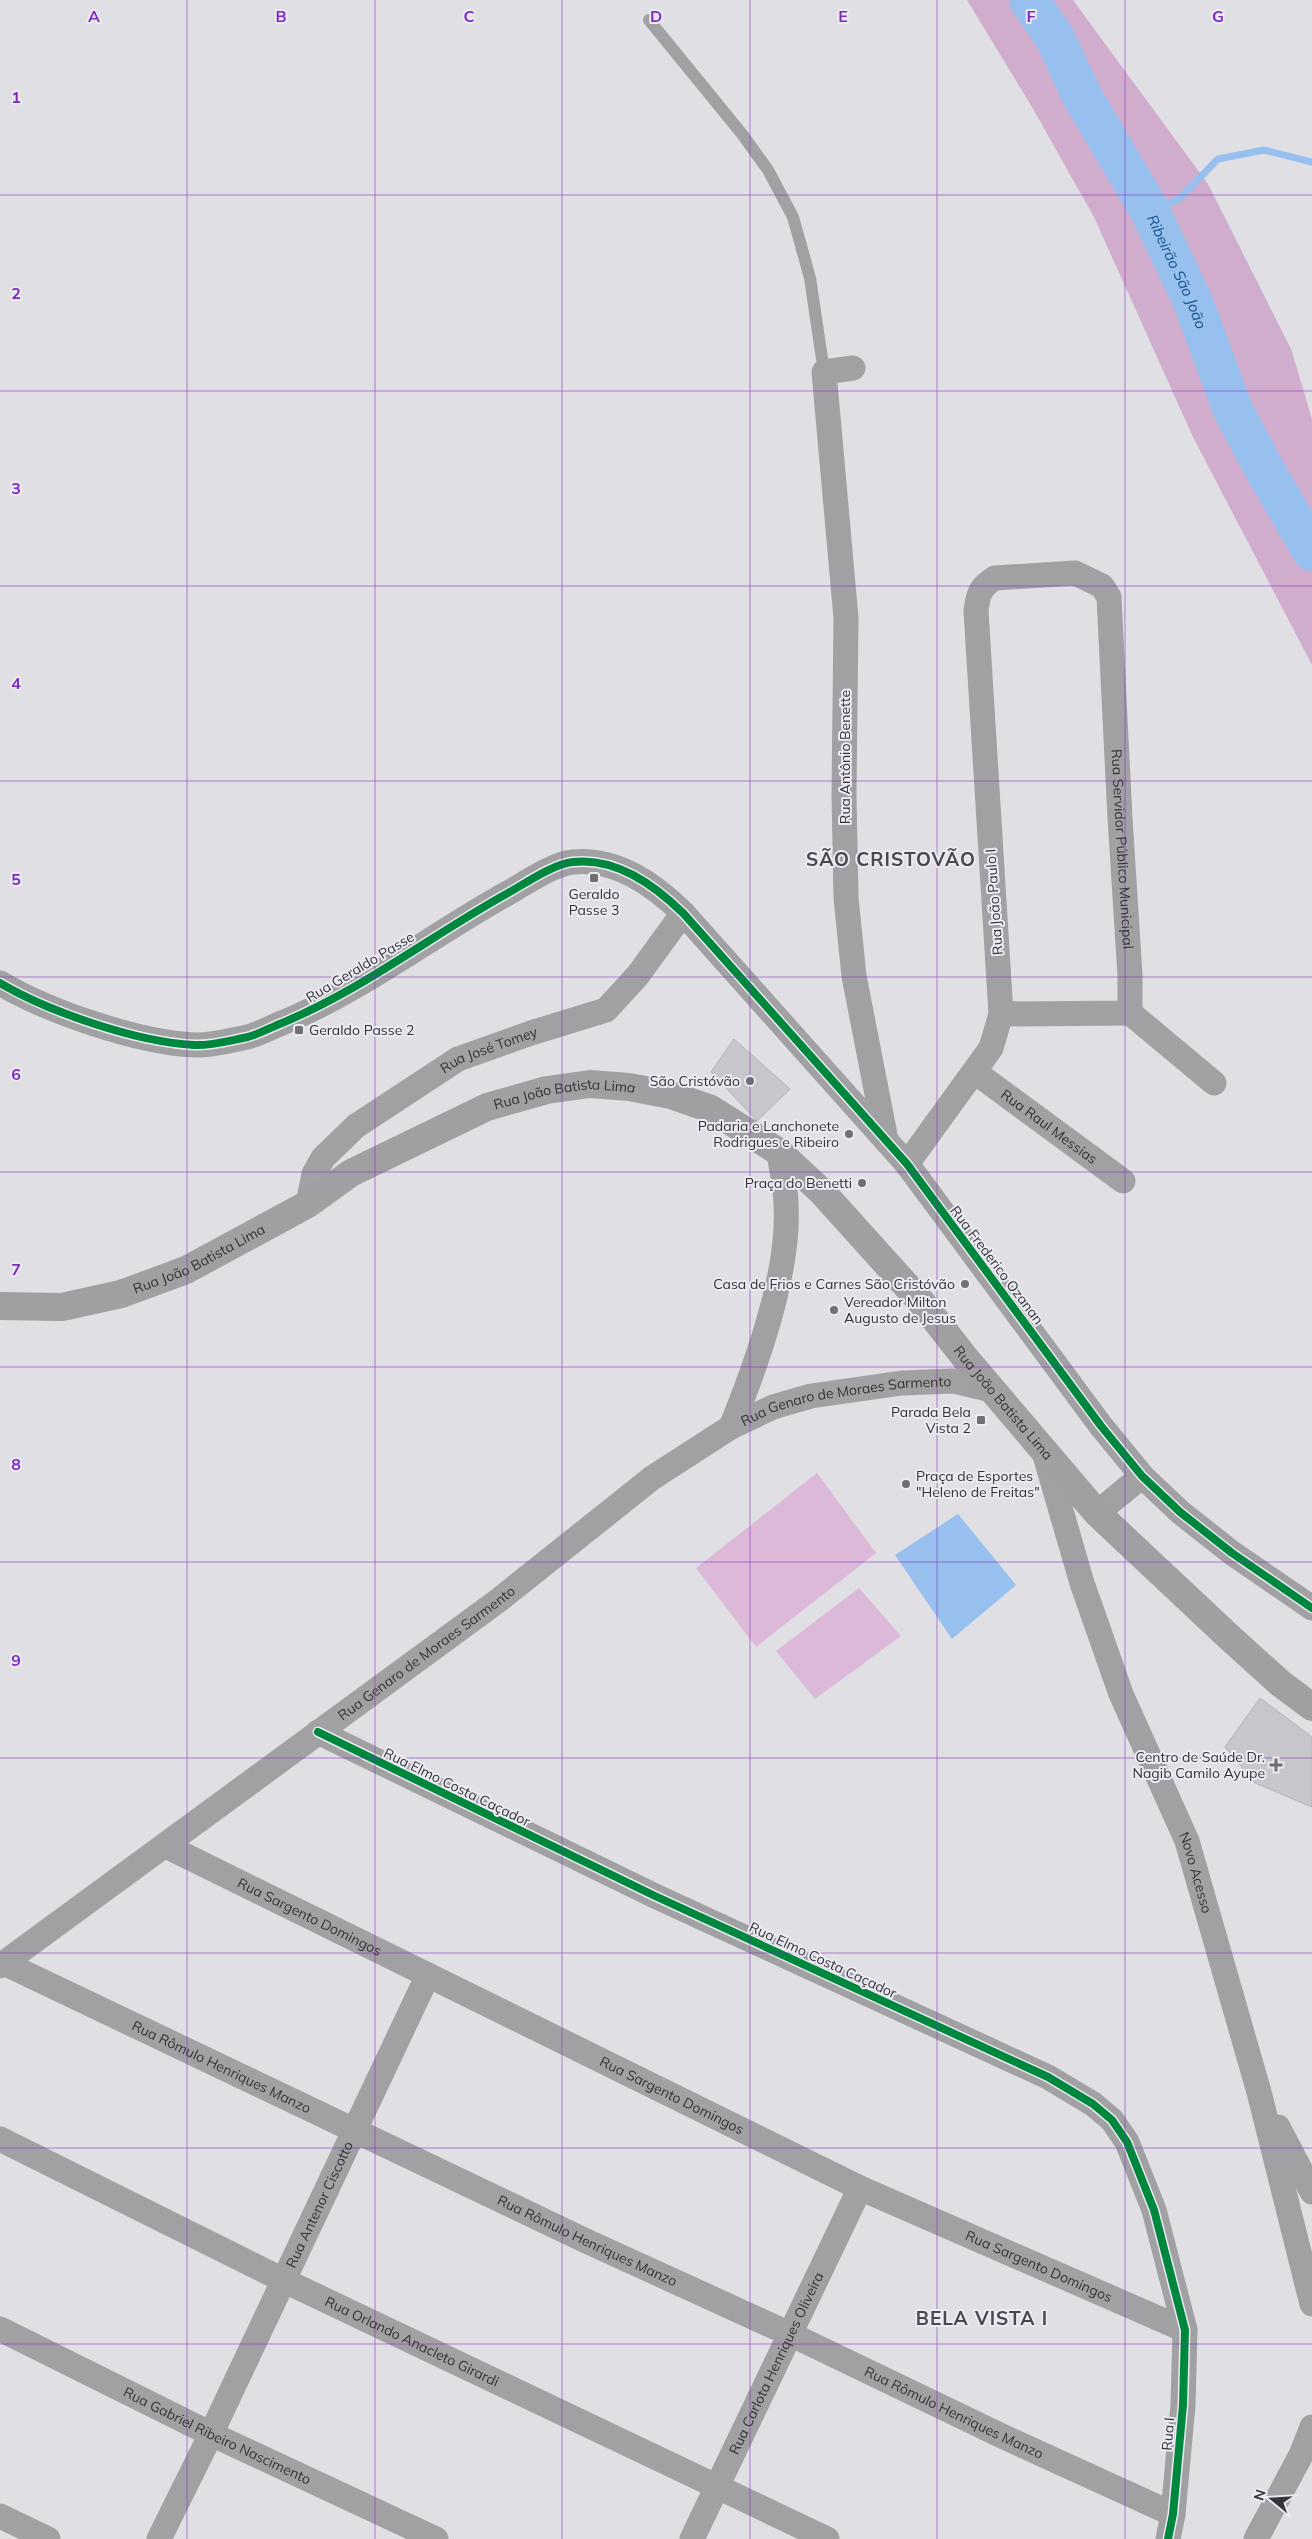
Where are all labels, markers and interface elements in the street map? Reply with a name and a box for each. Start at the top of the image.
text: A [88,6,100,26]
text: B [275,6,287,26]
text: C [464,6,475,26]
text: D [650,6,662,26]
text: E [838,6,848,26]
text: F [1026,6,1036,26]
text: G [1212,6,1224,26]
text: 1 [11,87,21,107]
water label: Ribeirão São João [1143,211,1212,332]
text: 2 [11,283,21,303]
text: 3 [11,478,21,498]
text: 4 [11,673,21,693]
street label: Rua Antônio Benette [836,690,854,824]
street label: Rua Servidor Público Municipal [1108,748,1137,950]
district label: SÃO CRISTOVÃO [806,847,976,871]
street label: Rua João Paulo I [981,848,1007,956]
text: 5 [11,869,21,889]
marker: Geraldo Passe 3 [588,872,600,884]
place label: Geraldo Passe 3 [569,885,620,919]
street label: Rua Geraldo Passe [303,928,417,1006]
place label: Geraldo Passe 2 [309,1021,414,1039]
street label: Rua José Tomey [437,1022,540,1077]
marker: Geraldo Passe 2 [293,1024,305,1036]
text: 6 [11,1064,21,1084]
place label: São Cristóvão [650,1072,740,1090]
street label: Rua João Batista Lima [492,1075,637,1114]
marker: São Cristóvão [744,1075,756,1087]
street label: Rua Raul Messias [997,1085,1101,1168]
place label: Padaria e Lanchonete Rodrigues e Ribeiro [698,1117,839,1151]
marker: Padaria e Lanchonete Rodrigues e Ribeiro [843,1128,855,1140]
place label: Praça do Benetti [745,1174,852,1192]
marker: Praça do Benetti [856,1177,868,1189]
street label: Rua Frederico Ozanan [946,1202,1048,1328]
street label: Rua João Batista Lima [131,1220,268,1298]
text: 7 [11,1259,21,1279]
place label: Casa de Frios e Carnes São Cristóvão [713,1275,955,1293]
marker: Casa de Frios e Carnes São Cristóvão [959,1278,971,1290]
place label: Vereador Milton Augusto de Jesus [844,1293,956,1327]
marker: Vereador Milton Augusto de Jesus [828,1304,840,1316]
street label: Rua João Batista Lima [950,1342,1057,1464]
street label: Rua Genaro de Moraes Sarmento [738,1372,952,1430]
place label: Parada Bela Vista 2 [891,1403,971,1437]
marker: Parada Bela Vista 2 [975,1414,987,1426]
text: 8 [11,1454,21,1474]
place label: Praça de Esportes "Heleno de Freitas" [916,1467,1040,1501]
marker: Praça de Esportes "Heleno de Freitas" [900,1478,912,1490]
street label: Rua Genaro de Moraes Sarmento [334,1582,519,1724]
text: 9 [11,1650,21,1670]
street label: Rua Elmo Costa Caçador [381,1744,534,1831]
place label: Centro de Saúde Dr. Nagib Camilo Ayupe [1133,1748,1265,1782]
marker: Centro de Saúde Dr. Nagib Camilo Ayupe [1269,1758,1283,1772]
street label: Novo Acesso [1175,1829,1216,1915]
street label: Rua Sargento Domingos [234,1874,385,1960]
street label: Rua Elmo Costa Caçador [746,1918,900,2003]
street label: Rua Rômulo Henriques Manzo [129,2016,314,2117]
street label: Rua Sargento Domingos [597,2052,747,2138]
street label: Rua Antenor Ciscotto [282,2138,357,2271]
street label: Rua Rômulo Henriques Manzo [495,2191,680,2290]
street label: Rua Sargento Domingos [963,2226,1115,2306]
street label: Rua Carlota Henriques Oliveira [725,2269,827,2457]
street label: Rua Orlando Anacleto Girardi [322,2292,502,2391]
district label: BELA VISTA I [916,2306,1048,2330]
street label: Rua Rômulo Henriques Manzo [862,2362,1046,2463]
street label: Rua Gabriel Ribeiro Nascimento [120,2383,314,2488]
street label: Rua I [1158,2417,1178,2451]
north arrow [1247,2474,1297,2524]
text: N [1249,2487,1270,2503]

